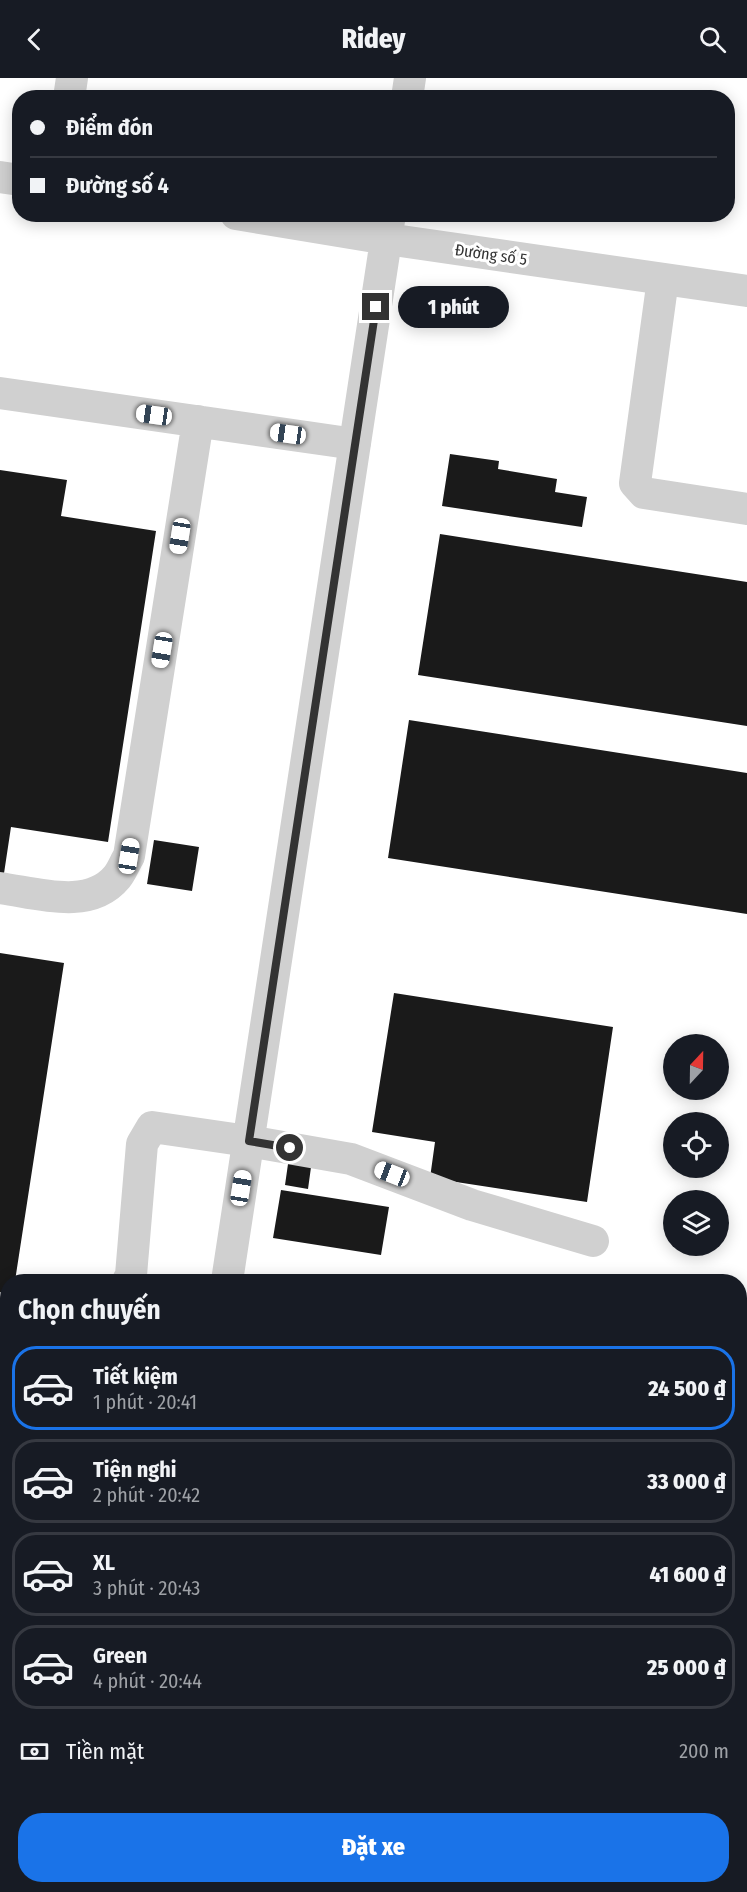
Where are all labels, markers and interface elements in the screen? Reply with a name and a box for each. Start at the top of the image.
icon: back [18,23,51,56]
text: Ridey [342,23,405,55]
icon: search [696,23,729,56]
text: Điểm đón [66,114,153,141]
text: Đường số 4 [66,172,169,199]
street label: Đường số 5 [454,239,528,269]
callout: 1 phút [397,286,508,328]
route end [362,293,389,320]
text: 1 phút [428,295,479,319]
car [135,404,173,426]
car [269,423,307,445]
car [168,517,192,555]
car [150,631,174,669]
car [117,837,141,875]
north arrow [663,1034,729,1100]
map controls [663,1034,729,1256]
button: locate [663,1112,729,1178]
route start [276,1134,303,1161]
car [372,1159,412,1189]
car [229,1169,253,1207]
button: layers [663,1190,729,1256]
text: Chọn chuyến [18,1294,161,1326]
icon: car [21,1361,75,1415]
text: Tiết kiệm [93,1363,178,1390]
text: 24 500 ₫ [648,1375,726,1402]
text: 1 phút · 20:41 [93,1390,197,1414]
icon: car [21,1454,75,1508]
text: Tiện nghi [93,1456,176,1483]
text: 33 000 ₫ [647,1468,726,1495]
text: 2 phút · 20:42 [93,1483,200,1507]
icon: car [21,1547,75,1601]
text: XL [93,1549,115,1576]
text: 41 600 ₫ [649,1561,726,1588]
text: 3 phút · 20:43 [93,1576,200,1600]
icon: car [21,1640,75,1694]
text: Green [93,1642,147,1669]
text: 25 000 ₫ [647,1654,726,1681]
text: 4 phút · 20:44 [93,1669,202,1693]
icon: cash [18,1735,51,1768]
text: Tiền mặt [66,1738,144,1765]
text: 200 m [679,1739,729,1763]
button: Đặt xe [18,1813,729,1882]

